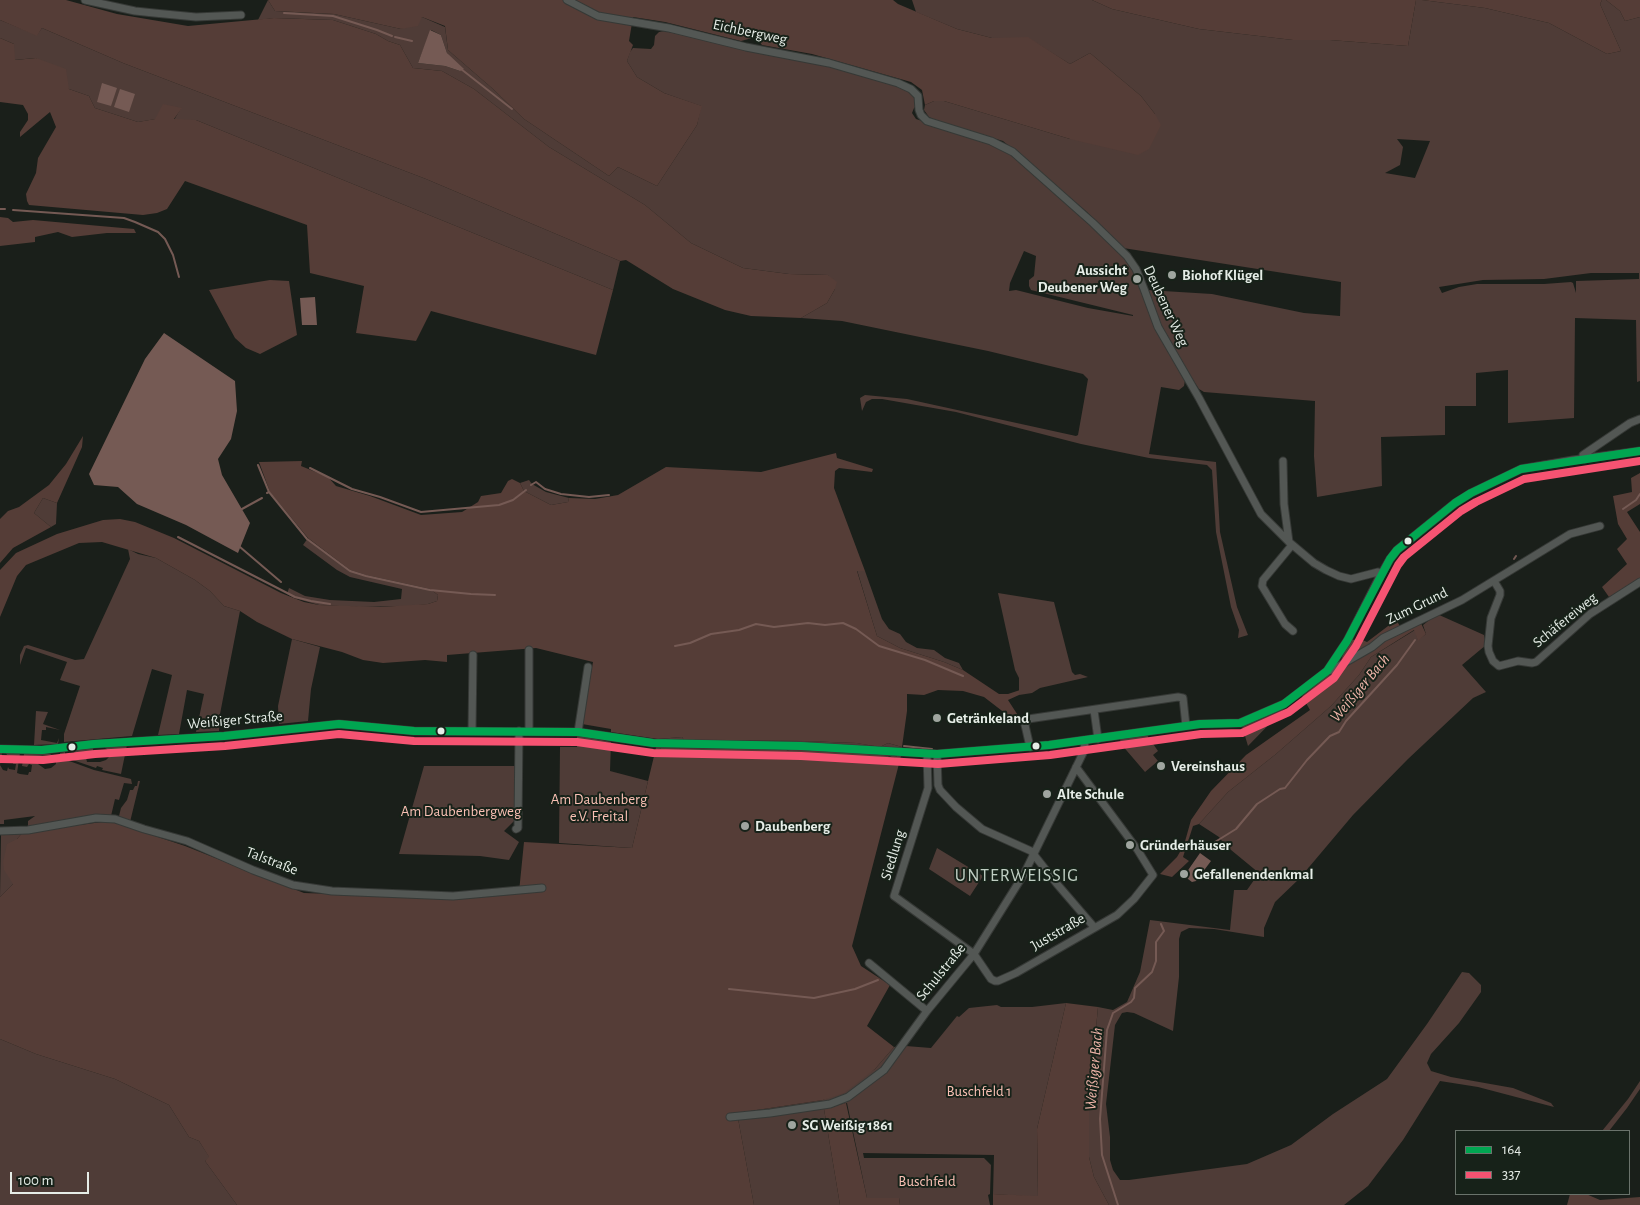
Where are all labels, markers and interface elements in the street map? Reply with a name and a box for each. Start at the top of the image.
street label: Eichbergweg [711,15,789,49]
place label: Aussicht Deubener Weg [1038,261,1127,296]
street label: Deubener Weg [1139,262,1193,350]
place label: Biohof Klügel [1182,266,1263,284]
marker: Biohof Klügel [1166,269,1178,281]
marker: Aussicht Deubener Weg [1131,273,1143,285]
unlabelled marker [1403,536,1413,546]
street label: Zum Grund [1383,583,1451,629]
street label: Schäfereiweg [1529,589,1601,651]
water label: Weißiger Bach [1326,650,1394,726]
street label: Weißiger Straße [187,707,283,733]
place label: Getränkeland [947,709,1029,727]
marker: Getränkeland [931,712,943,724]
unlabelled marker [436,726,446,736]
unlabelled marker [1031,741,1041,751]
unlabelled marker [67,742,77,752]
place label: Vereinshaus [1171,757,1245,775]
marker: Vereinshaus [1155,760,1167,772]
place label: Alte Schule [1057,785,1124,803]
marker: Alte Schule [1041,788,1053,800]
park label: Am Daubenberg e.V. Freital [551,790,647,825]
park label: Am Daubenbergweg [401,802,521,820]
place label: Daubenberg [755,817,830,835]
marker: Daubenberg [739,820,751,832]
street label: Siedlung [877,828,909,882]
place label: Gründerhäuser [1140,836,1231,854]
marker: Gründerhäuser [1124,839,1136,851]
street label: Talstraße [243,843,301,879]
district label: UNTERWEISSIG [953,865,1081,887]
place label: Gefallenendenkmal [1194,865,1313,883]
marker: Gefallenendenkmal [1178,868,1190,880]
street label: Juststraße [1028,909,1088,955]
street label: Schulstraße [912,940,970,1004]
water label: Weißiger Bach [1081,1027,1107,1111]
park label: Buschfeld 1 [947,1082,1011,1100]
place label: SG Weißig 1861 [802,1116,893,1134]
marker: SG Weißig 1861 [786,1119,798,1131]
legend [1455,1130,1630,1195]
text: 164 [1502,1142,1521,1157]
scale bar [12,1162,91,1194]
text: 337 [1502,1167,1521,1182]
park label: Buschfeld [898,1172,956,1190]
text: 100 m [18,1173,53,1188]

